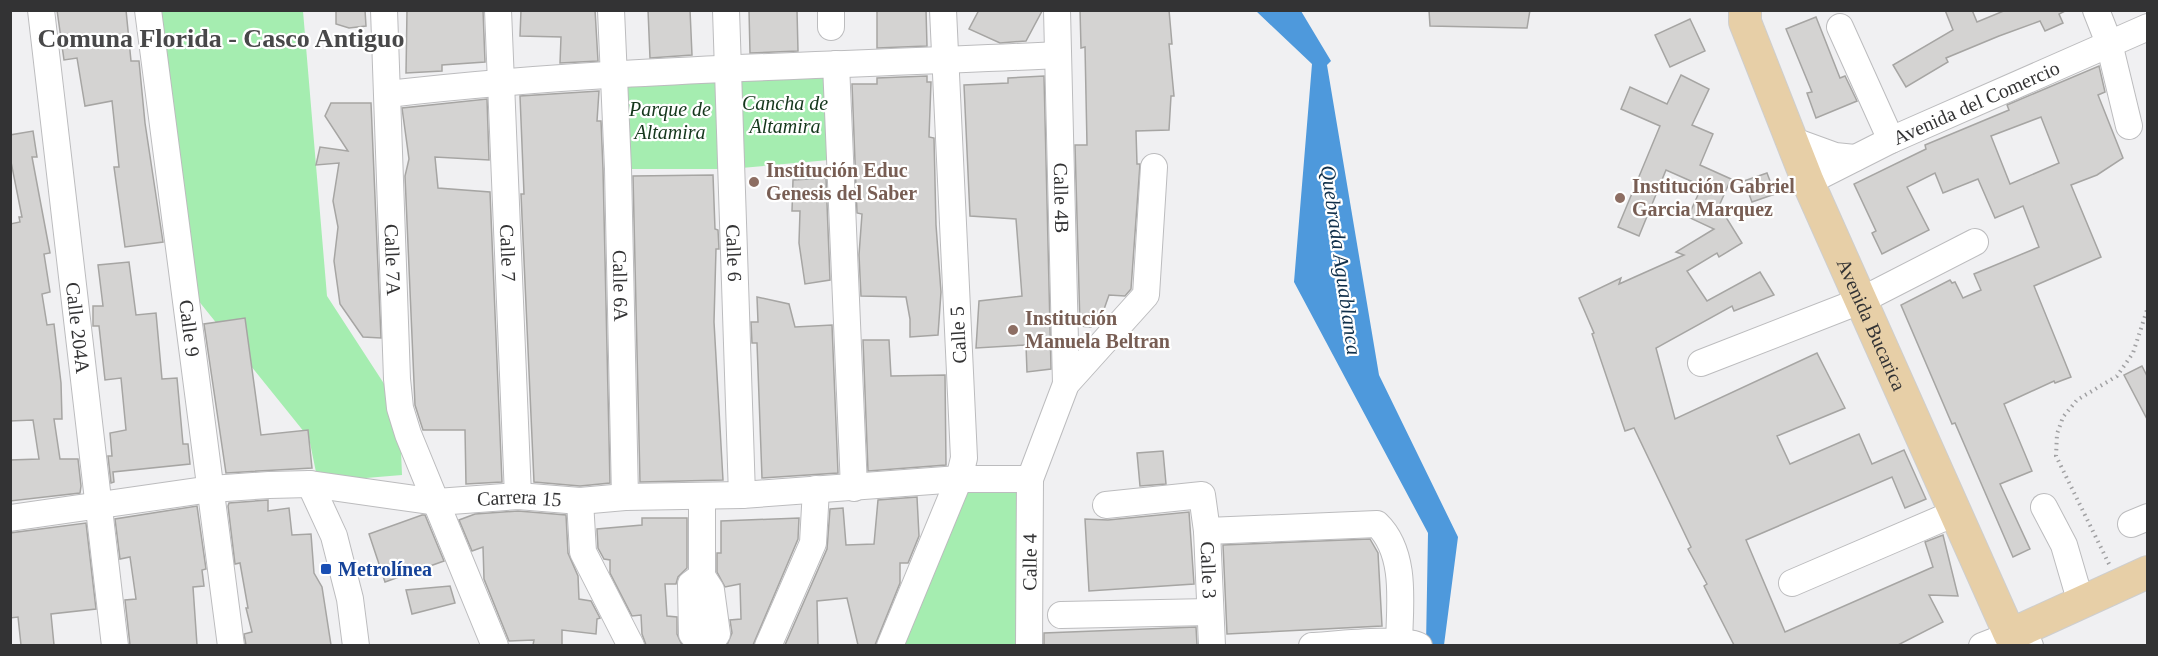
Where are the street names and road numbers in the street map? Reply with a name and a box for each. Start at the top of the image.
street label: Avenida del Comercio [1889,56,2063,149]
street label: Calle 4B [1050,162,1073,233]
street label: Calle 7A [381,224,405,297]
street label: Calle 7 [496,224,520,282]
street label: Calle 6 [722,224,746,282]
street label: Calle 6A [609,250,632,322]
street label: Avenida Bucarica [1832,255,1911,394]
street label: Calle 204A [62,281,94,375]
street label: Calle 9 [175,298,204,358]
street label: Calle 5 [946,306,970,364]
street label: Carrera 15 [476,485,563,510]
street label: Calle 4 [1018,533,1041,591]
street label: Calle 3 [1196,541,1221,599]

